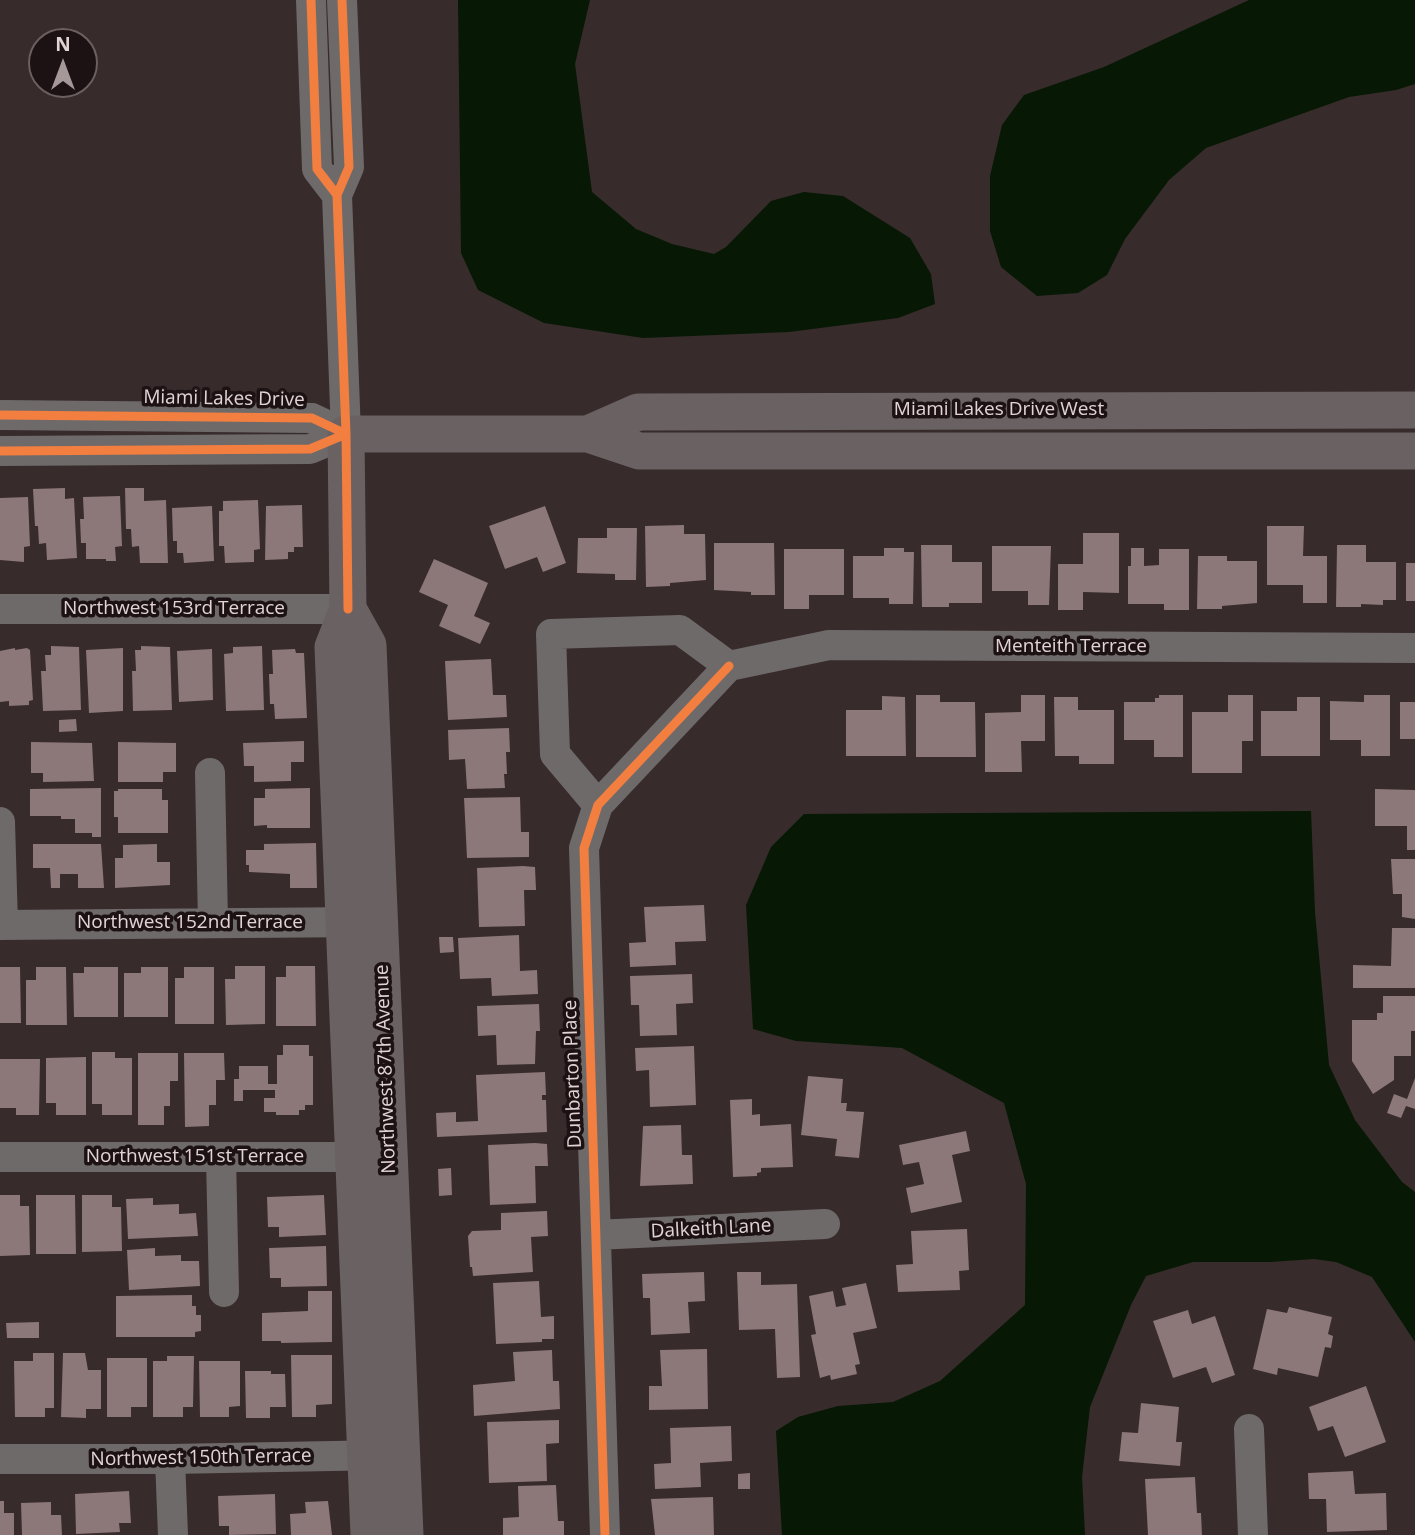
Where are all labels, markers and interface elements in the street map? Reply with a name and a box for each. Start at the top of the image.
north arrow [28,28,98,98]
text: N [55,31,71,57]
street label: Miami Lakes Drive [143,386,305,412]
street label: Miami Lakes Drive West [894,399,1104,421]
street label: Northwest 153rd Terrace [63,598,285,620]
street label: Menteith Terrace [995,636,1147,658]
street label: Northwest 152nd Terrace [77,912,303,934]
street label: Northwest 87th Avenue [371,964,401,1174]
street label: Dunbarton Place [559,999,587,1149]
street label: Northwest 151st Terrace [86,1146,304,1168]
street label: Dalkeith Lane [650,1214,772,1244]
street label: Northwest 150th Terrace [90,1445,312,1471]

